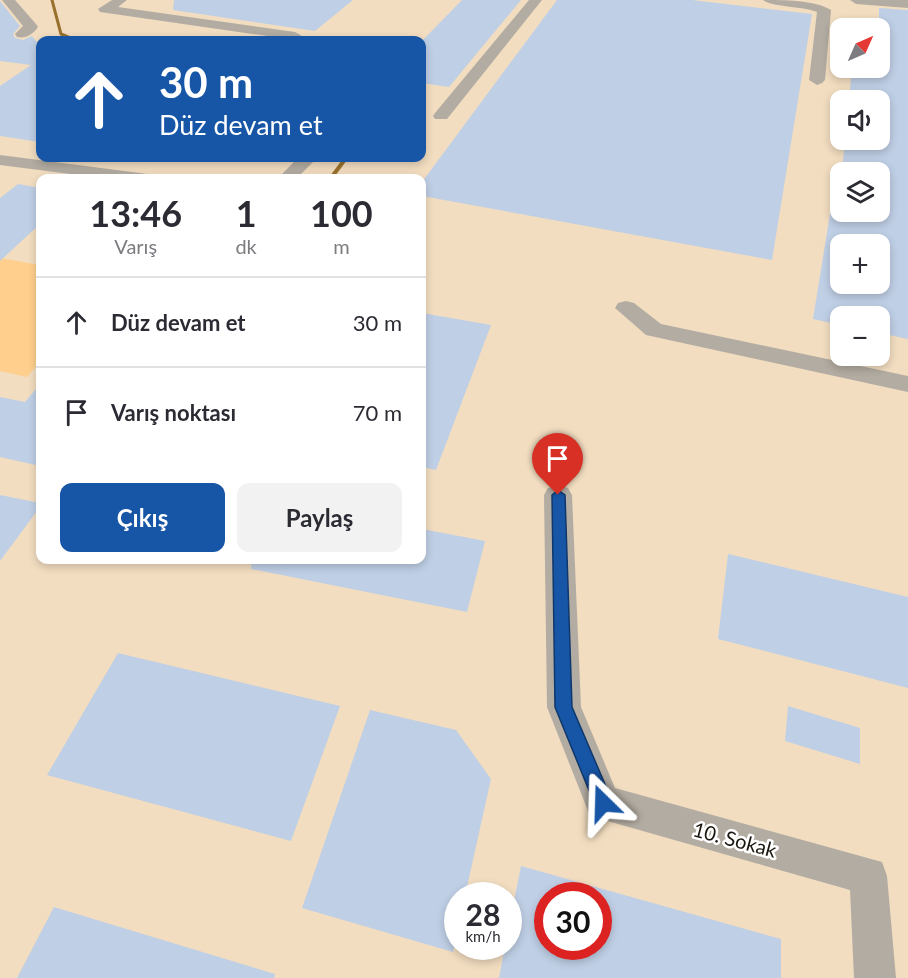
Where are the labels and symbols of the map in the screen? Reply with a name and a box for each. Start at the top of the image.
north arrow [830,18,890,78]
pin [532,433,583,495]
position arrow [571,771,635,835]
street label: 10. Sokak [691,816,780,862]
speed limit sign: 30 [534,882,612,960]

